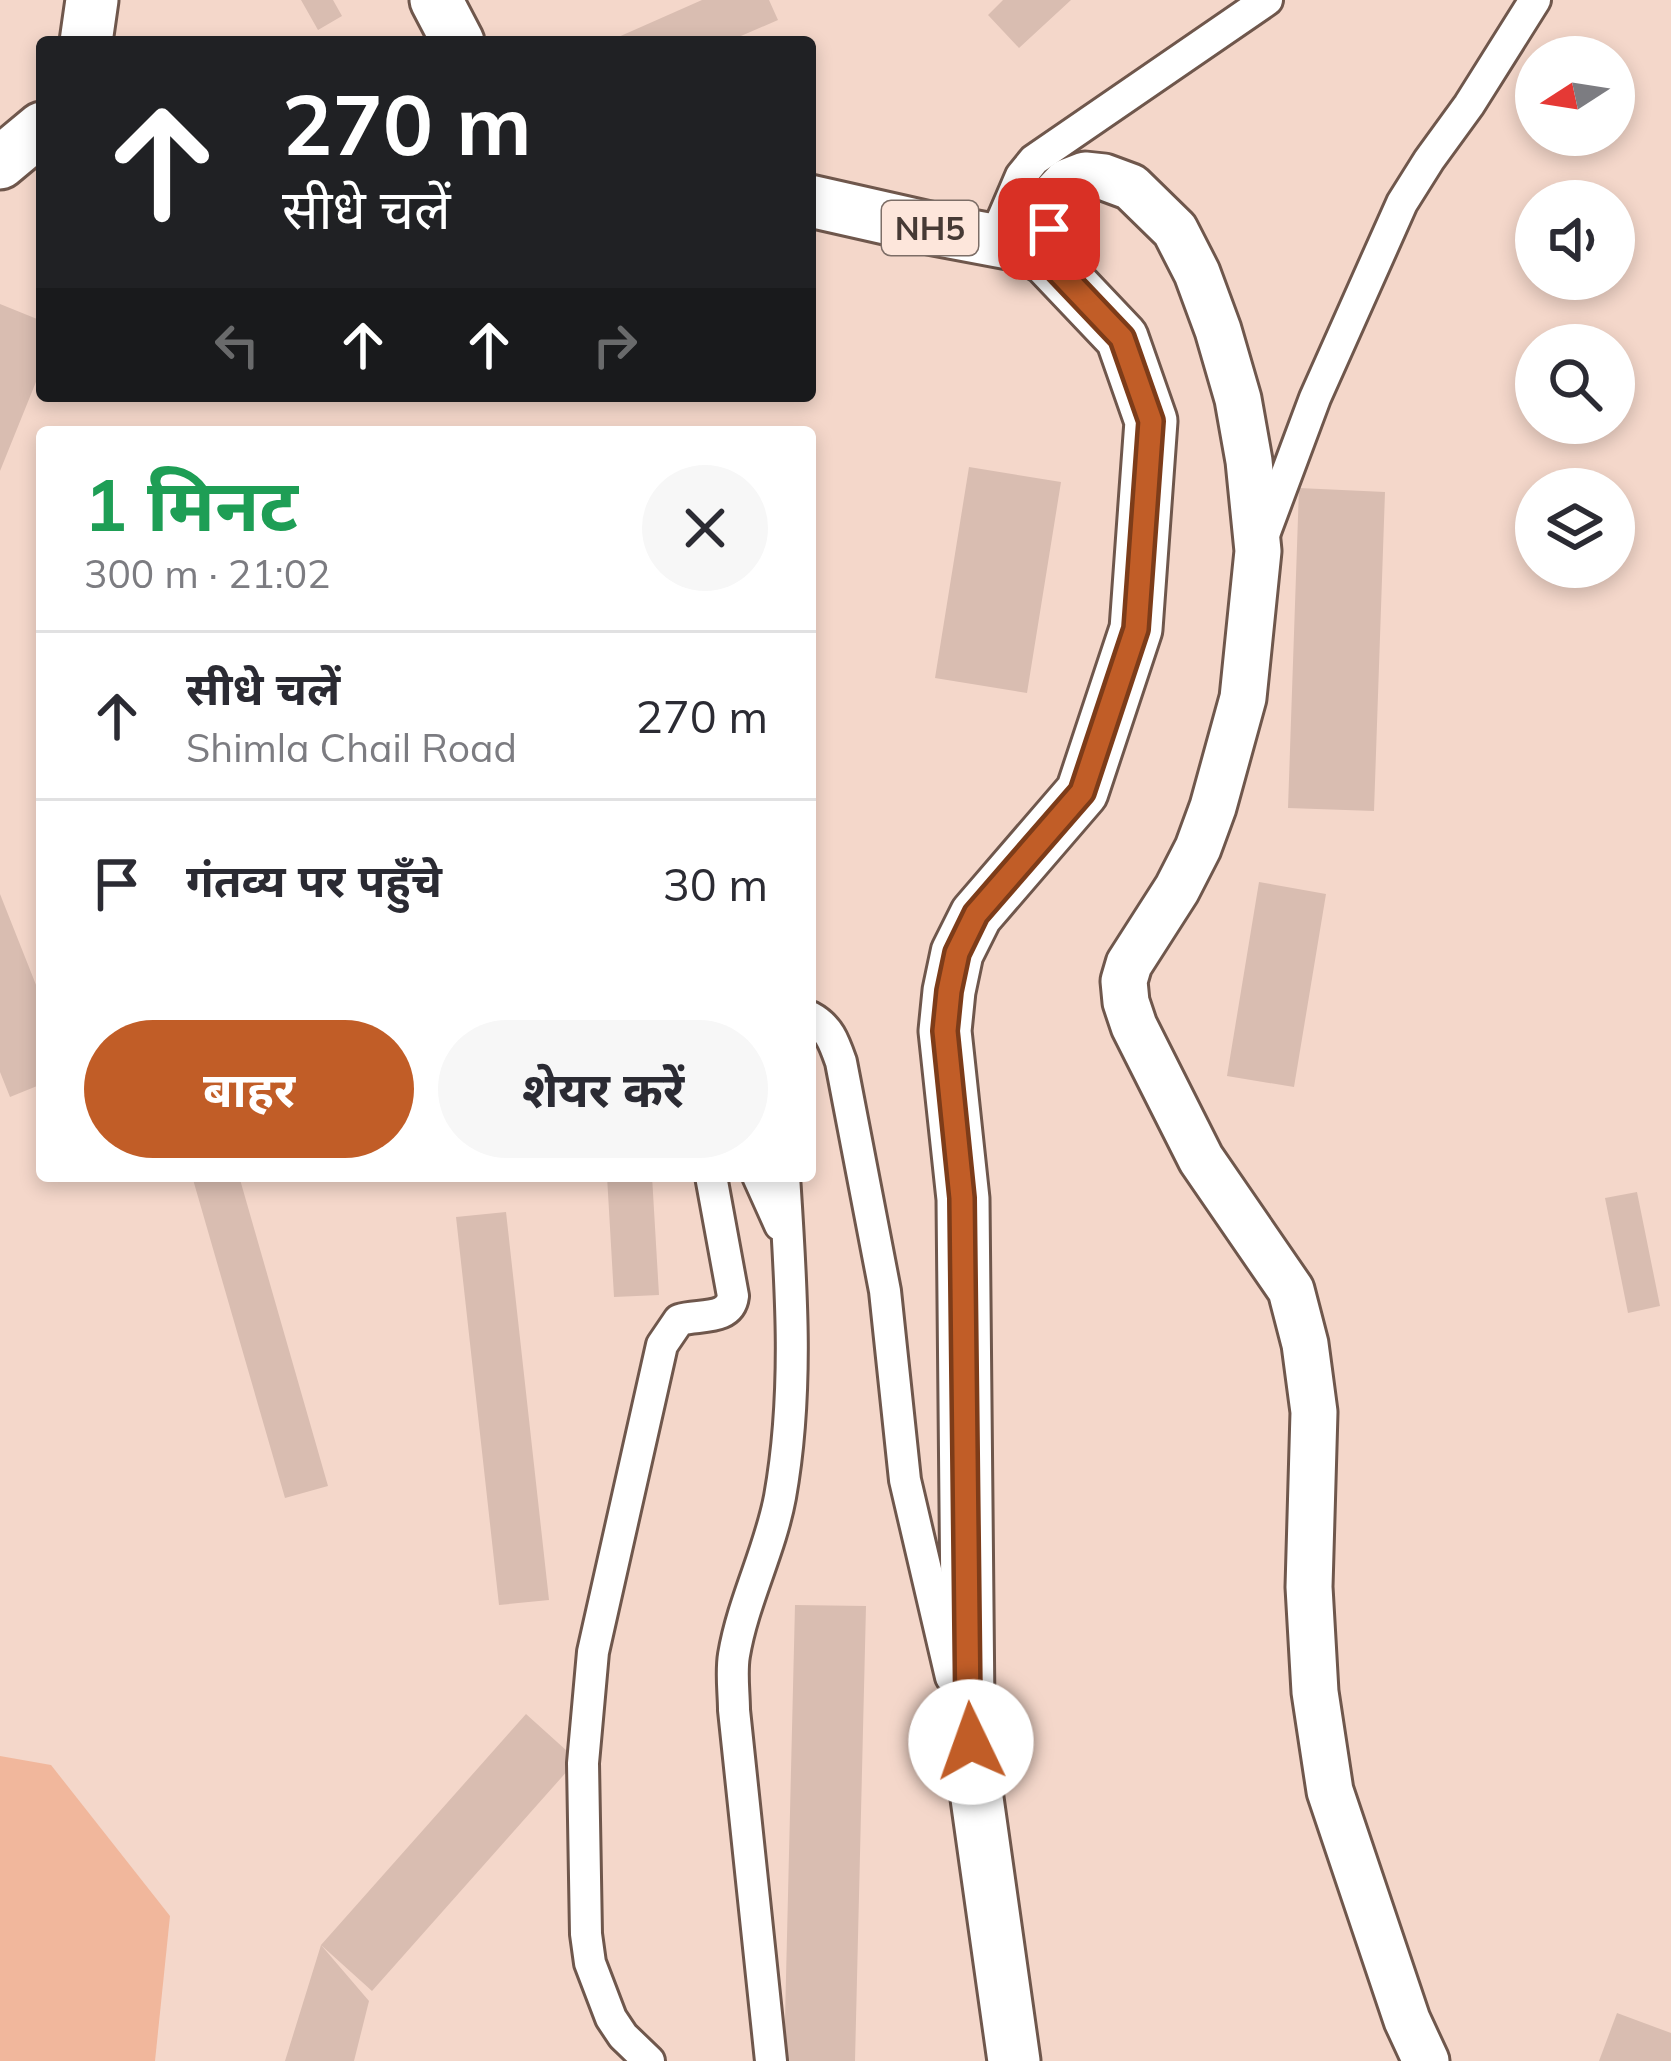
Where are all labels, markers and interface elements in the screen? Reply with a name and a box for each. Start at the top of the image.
north arrow [1515,36,1635,156]
map controls [1515,36,1635,588]
text: 270 m [282,71,532,176]
icon: ahead [84,84,240,240]
text: सीधे चलें [282,175,451,243]
pin [998,178,1100,280]
button: sound [1515,180,1635,300]
icon: arrive [1016,196,1082,262]
road number: NH5 [882,201,978,255]
icon: left [204,312,270,378]
icon: ahead [330,312,396,378]
icon: ahead [456,312,522,378]
icon: right [582,312,648,378]
button: search [1515,324,1635,444]
text: 1 मिनट [84,459,298,549]
button: close [642,465,768,591]
button: layers [1515,468,1635,588]
text: 300 m · 21:02 [84,549,330,598]
text: सीधे चलें [186,660,340,716]
icon: ahead [84,683,150,749]
text: 270 m [636,688,768,744]
text: Shimla Chail Road [186,723,517,772]
icon: arrive [84,851,150,917]
text: गंतव्य पर पहुँचे [186,852,442,908]
text: 30 m [663,856,768,912]
button: बाहर [84,1020,414,1158]
button: शेयर करें [438,1020,768,1158]
position arrow [908,1679,1034,1805]

